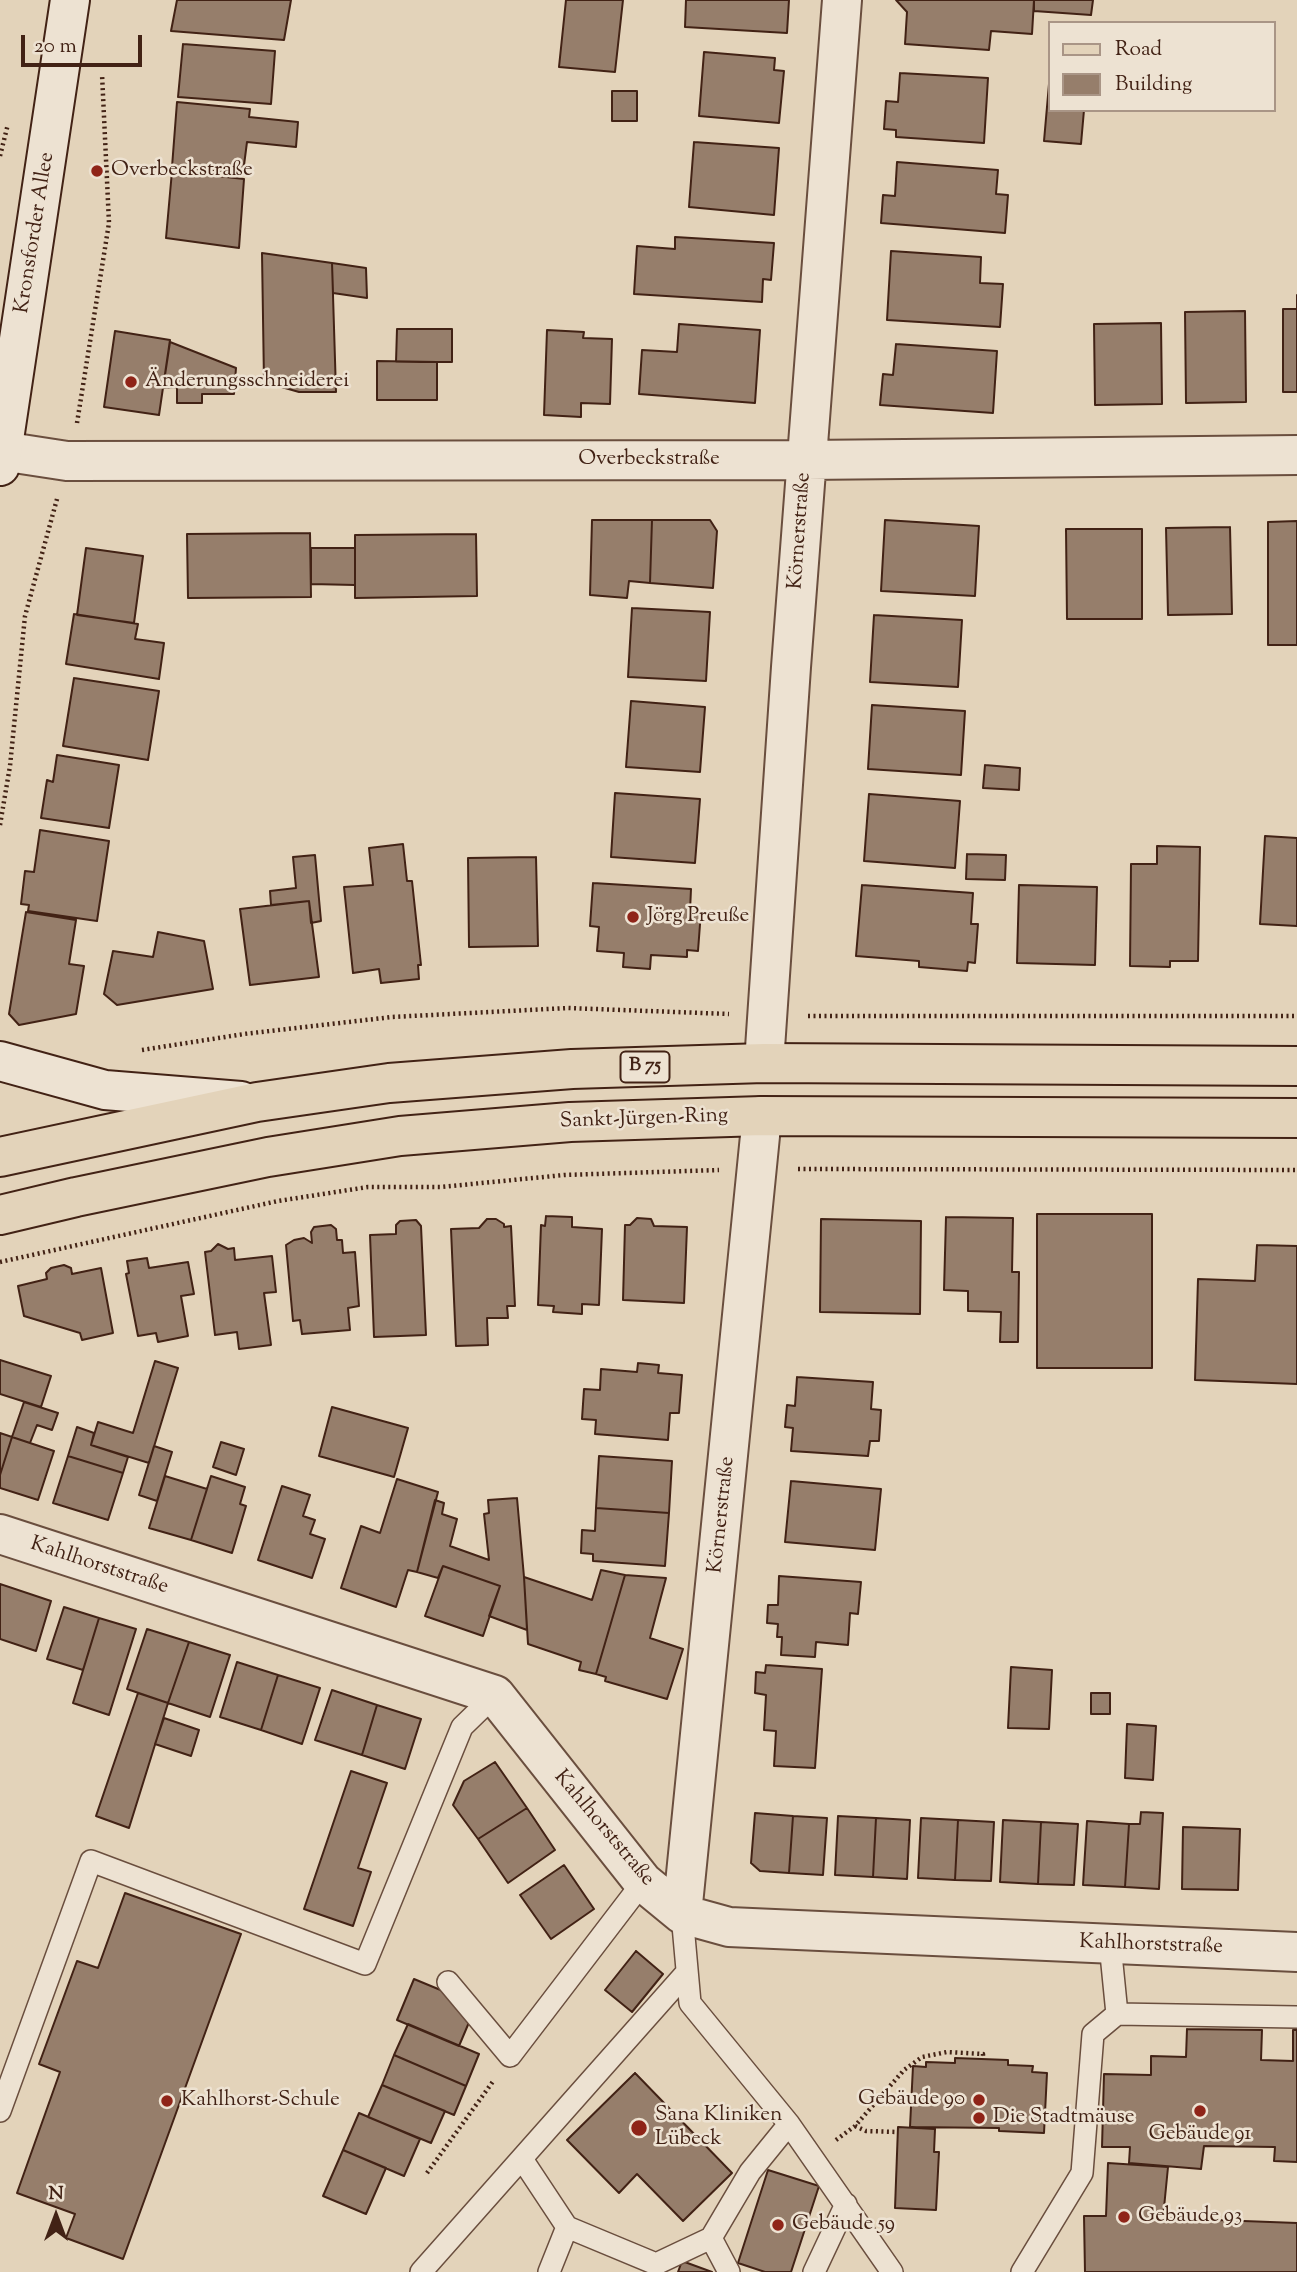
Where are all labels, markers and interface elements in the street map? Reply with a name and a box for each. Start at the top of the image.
scale bar [24,21,145,65]
legend [1048,21,1276,112]
text: 20 m [34,32,77,62]
text: Road [1115,35,1162,65]
text: Building [1115,70,1192,100]
street label: Kronsforder Allee [11,151,61,315]
place label: Overbeckstraße [111,158,253,184]
marker: Overbeckstraße [89,163,105,179]
place label: Änderungsschneiderei [145,369,349,395]
marker: Änderungsschneiderei [123,374,139,390]
street label: Overbeckstraße [578,447,720,473]
street label: Körnerstraße [784,472,818,590]
place label: Jörg Preuße [647,904,749,930]
marker: Jörg Preuße [625,909,641,925]
road number: B 75 [620,1051,670,1082]
street label: Sankt-Jürgen-Ring [559,1104,729,1136]
street label: Körnerstraße [704,1455,742,1575]
street label: Kahlhorststraße [27,1533,171,1601]
street label: Kahlhorststraße [547,1766,659,1892]
street label: Kahlhorststraße [1079,1931,1223,1961]
place label: Gebäude 90 [858,2087,965,2113]
place label: Kahlhorst-Schule [181,2088,340,2114]
marker: Gebäude 90 [971,2092,987,2108]
marker: Kahlhorst-Schule [159,2093,175,2109]
place label: Sana Kliniken Lübeck [655,2103,782,2153]
marker: Gebäude 91 [1192,2103,1208,2119]
place label: Die Stadtmäuse [993,2105,1135,2131]
marker: Die Stadtmäuse [971,2110,987,2126]
marker: Sana Kliniken Lübeck [629,2118,649,2138]
place label: Gebäude 91 [1149,2122,1251,2148]
north arrow [21,2181,91,2251]
text: N [48,2181,64,2208]
place label: Gebäude 93 [1138,2204,1242,2230]
marker: Gebäude 93 [1116,2209,1132,2225]
place label: Gebäude 59 [792,2212,895,2238]
marker: Gebäude 59 [770,2217,786,2233]

